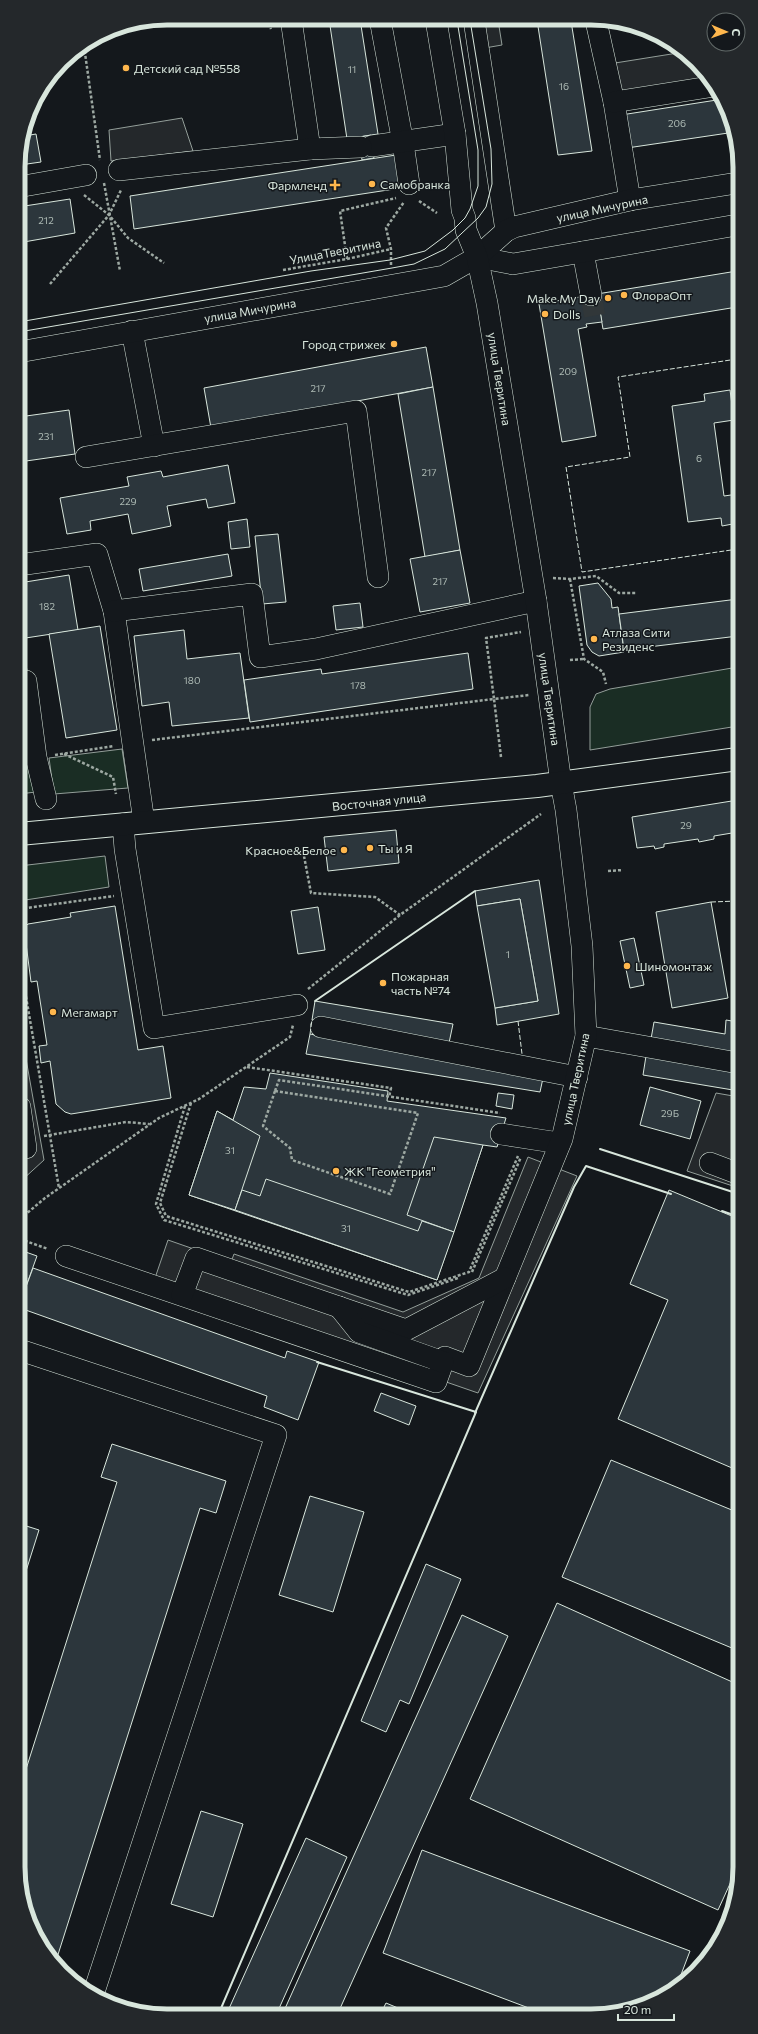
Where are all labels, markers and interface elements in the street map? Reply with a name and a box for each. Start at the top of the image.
north arrow [706,12,746,52]
text: С [730,28,743,37]
place label: Детский сад №558 [134,61,240,75]
marker: Детский сад №558 [121,63,131,73]
house number: 11 [348,63,356,75]
house number: 16 [559,80,569,92]
house number: 206 [668,117,686,129]
place label: Самобранка [380,177,450,191]
place label: Фармленд [268,178,327,192]
marker: Самобранка [367,179,377,189]
marker: Фармленд [330,180,340,190]
street label: улица Мичурина [555,191,649,225]
house number: 212 [38,214,54,226]
street label: УлицаТверитина [288,235,382,267]
place label: ФлораОпт [632,288,692,302]
marker: ФлораОпт [619,290,629,300]
place label: Make My Day [527,291,600,305]
marker: Make My Day [603,293,613,303]
street label: улица Мичурина [203,295,297,325]
place label: Dolls [553,307,581,321]
marker: Dolls [540,309,550,319]
street label: улица Тверитина [486,331,514,427]
place label: Город стрижек [302,337,387,351]
marker: Город стрижек [389,339,399,349]
house number: 209 [559,365,577,377]
house number: 217 [310,382,326,394]
house number: 231 [38,430,54,442]
house number: 6 [696,452,702,464]
house number: 217 [421,466,437,478]
house number: 229 [119,495,137,507]
house number: 217 [432,575,448,587]
house number: 182 [39,600,55,612]
place label: Атлаза Сити Резиденс [602,625,670,653]
marker: Атлаза Сити Резиденс [589,634,599,644]
street label: улица Тверитина [537,651,563,747]
house number: 180 [184,674,200,686]
house number: 178 [350,679,366,691]
street label: Восточная улица [331,789,427,813]
house number: 29 [680,819,692,831]
place label: Ты и Я [378,841,413,855]
place label: Красное&Белое [245,843,336,857]
marker: Ты и Я [365,843,375,853]
marker: Красное&Белое [339,845,349,855]
house number: 1 [506,948,510,960]
place label: Шиномонтаж [635,959,713,973]
marker: Шиномонтаж [622,961,632,971]
place label: Пожарная часть №74 [391,969,451,997]
marker: Пожарная часть №74 [378,978,388,988]
place label: Мегамарт [61,1005,118,1019]
marker: Мегамарт [48,1007,58,1017]
street label: улица Тверитина [558,1032,592,1126]
house number: 29Б [661,1107,679,1119]
house number: 31 [225,1144,235,1156]
place label: ЖК "Геометрия" [344,1164,436,1178]
marker: ЖК "Геометрия" [331,1166,341,1176]
house number: 31 [341,1222,351,1234]
scale bar [618,1996,674,2022]
text: 20 m [624,2002,651,2016]

